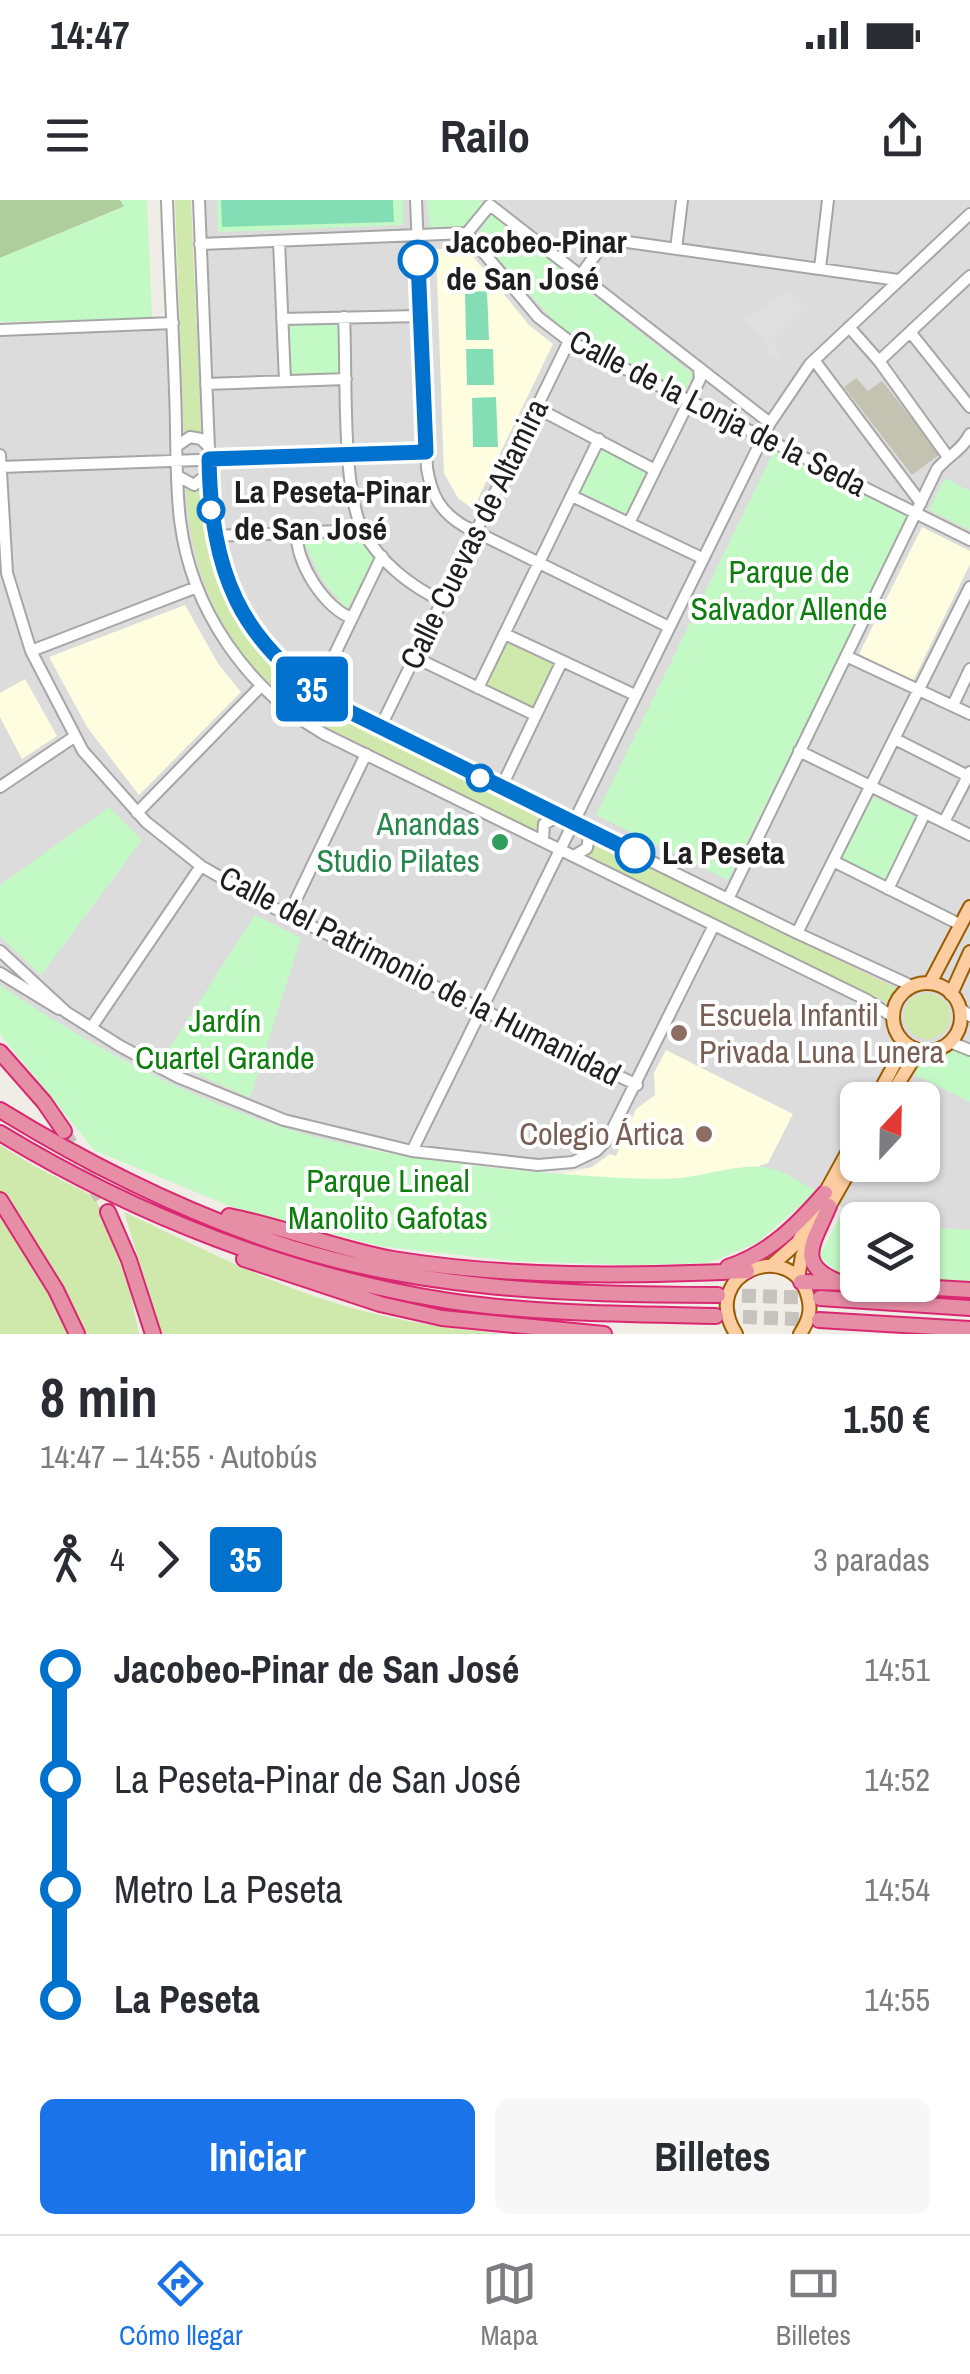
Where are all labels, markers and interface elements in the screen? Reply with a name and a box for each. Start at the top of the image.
text: 14:47 [50,10,130,61]
text: Railo [440,105,530,166]
icon: menu [40,108,95,163]
icon: share [875,108,930,163]
place label: Jacobeo-Pinar de San José [446,220,628,300]
marker: Jacobeo-Pinar de San José [399,241,437,279]
street label: Calle de la Lonja de la Seda [562,319,875,506]
street label: Calle Cuevas de Altamira [389,391,558,676]
place label: La Peseta-Pinar de San José [234,470,432,550]
marker: La Peseta-Pinar de San José [198,497,224,523]
park label: Parque de Salvador Allende [691,550,887,630]
line badge: 35 [267,656,357,722]
text: 35 [296,666,328,713]
unlabelled marker [467,765,493,791]
place label: Anandas Studio Pilates [317,802,480,882]
marker: Anandas Studio Pilates [489,831,511,853]
place label: La Peseta [662,831,785,874]
marker: La Peseta [616,834,654,872]
street label: Calle del Patrimonio de la Humanidad [212,855,628,1096]
place label: Escuela Infantil Privada Luna Lunera [699,993,944,1073]
park label: Jardín Cuartel Grande [135,999,315,1079]
marker: Escuela Infantil Privada Luna Lunera [668,1022,690,1044]
north arrow [840,1082,940,1182]
map controls [840,1082,940,1302]
place label: Colegio Ártica [519,1112,684,1155]
marker: Colegio Ártica [693,1123,715,1145]
park label: Parque Lineal Manolito Gafotas [288,1159,488,1239]
button: layers [840,1202,940,1302]
text: 8 min [40,1360,158,1434]
text: 1.50 € [843,1394,930,1445]
text: 14:47 – 14:55 · Autobús [40,1435,317,1478]
icon: walk [40,1532,95,1587]
icon: forward [140,1532,195,1587]
text: 35 [230,1536,262,1583]
text: 4 [110,1538,125,1581]
text: 3 paradas [813,1538,930,1581]
text: Jacobeo-Pinar de San José [114,1644,519,1695]
text: 14:51 [864,1648,930,1691]
text: La Peseta-Pinar de San José [114,1754,521,1805]
text: 14:52 [864,1758,930,1801]
text: Metro La Peseta [114,1864,343,1915]
text: 14:54 [864,1868,930,1911]
text: La Peseta [114,1974,260,2025]
text: 14:55 [864,1978,930,2021]
button: Iniciar [40,2099,475,2214]
button: Billetes [495,2099,930,2214]
tab: Cómo llegar [119,2256,243,2354]
tab: Mapa [481,2256,538,2354]
tab: Billetes [776,2256,851,2354]

